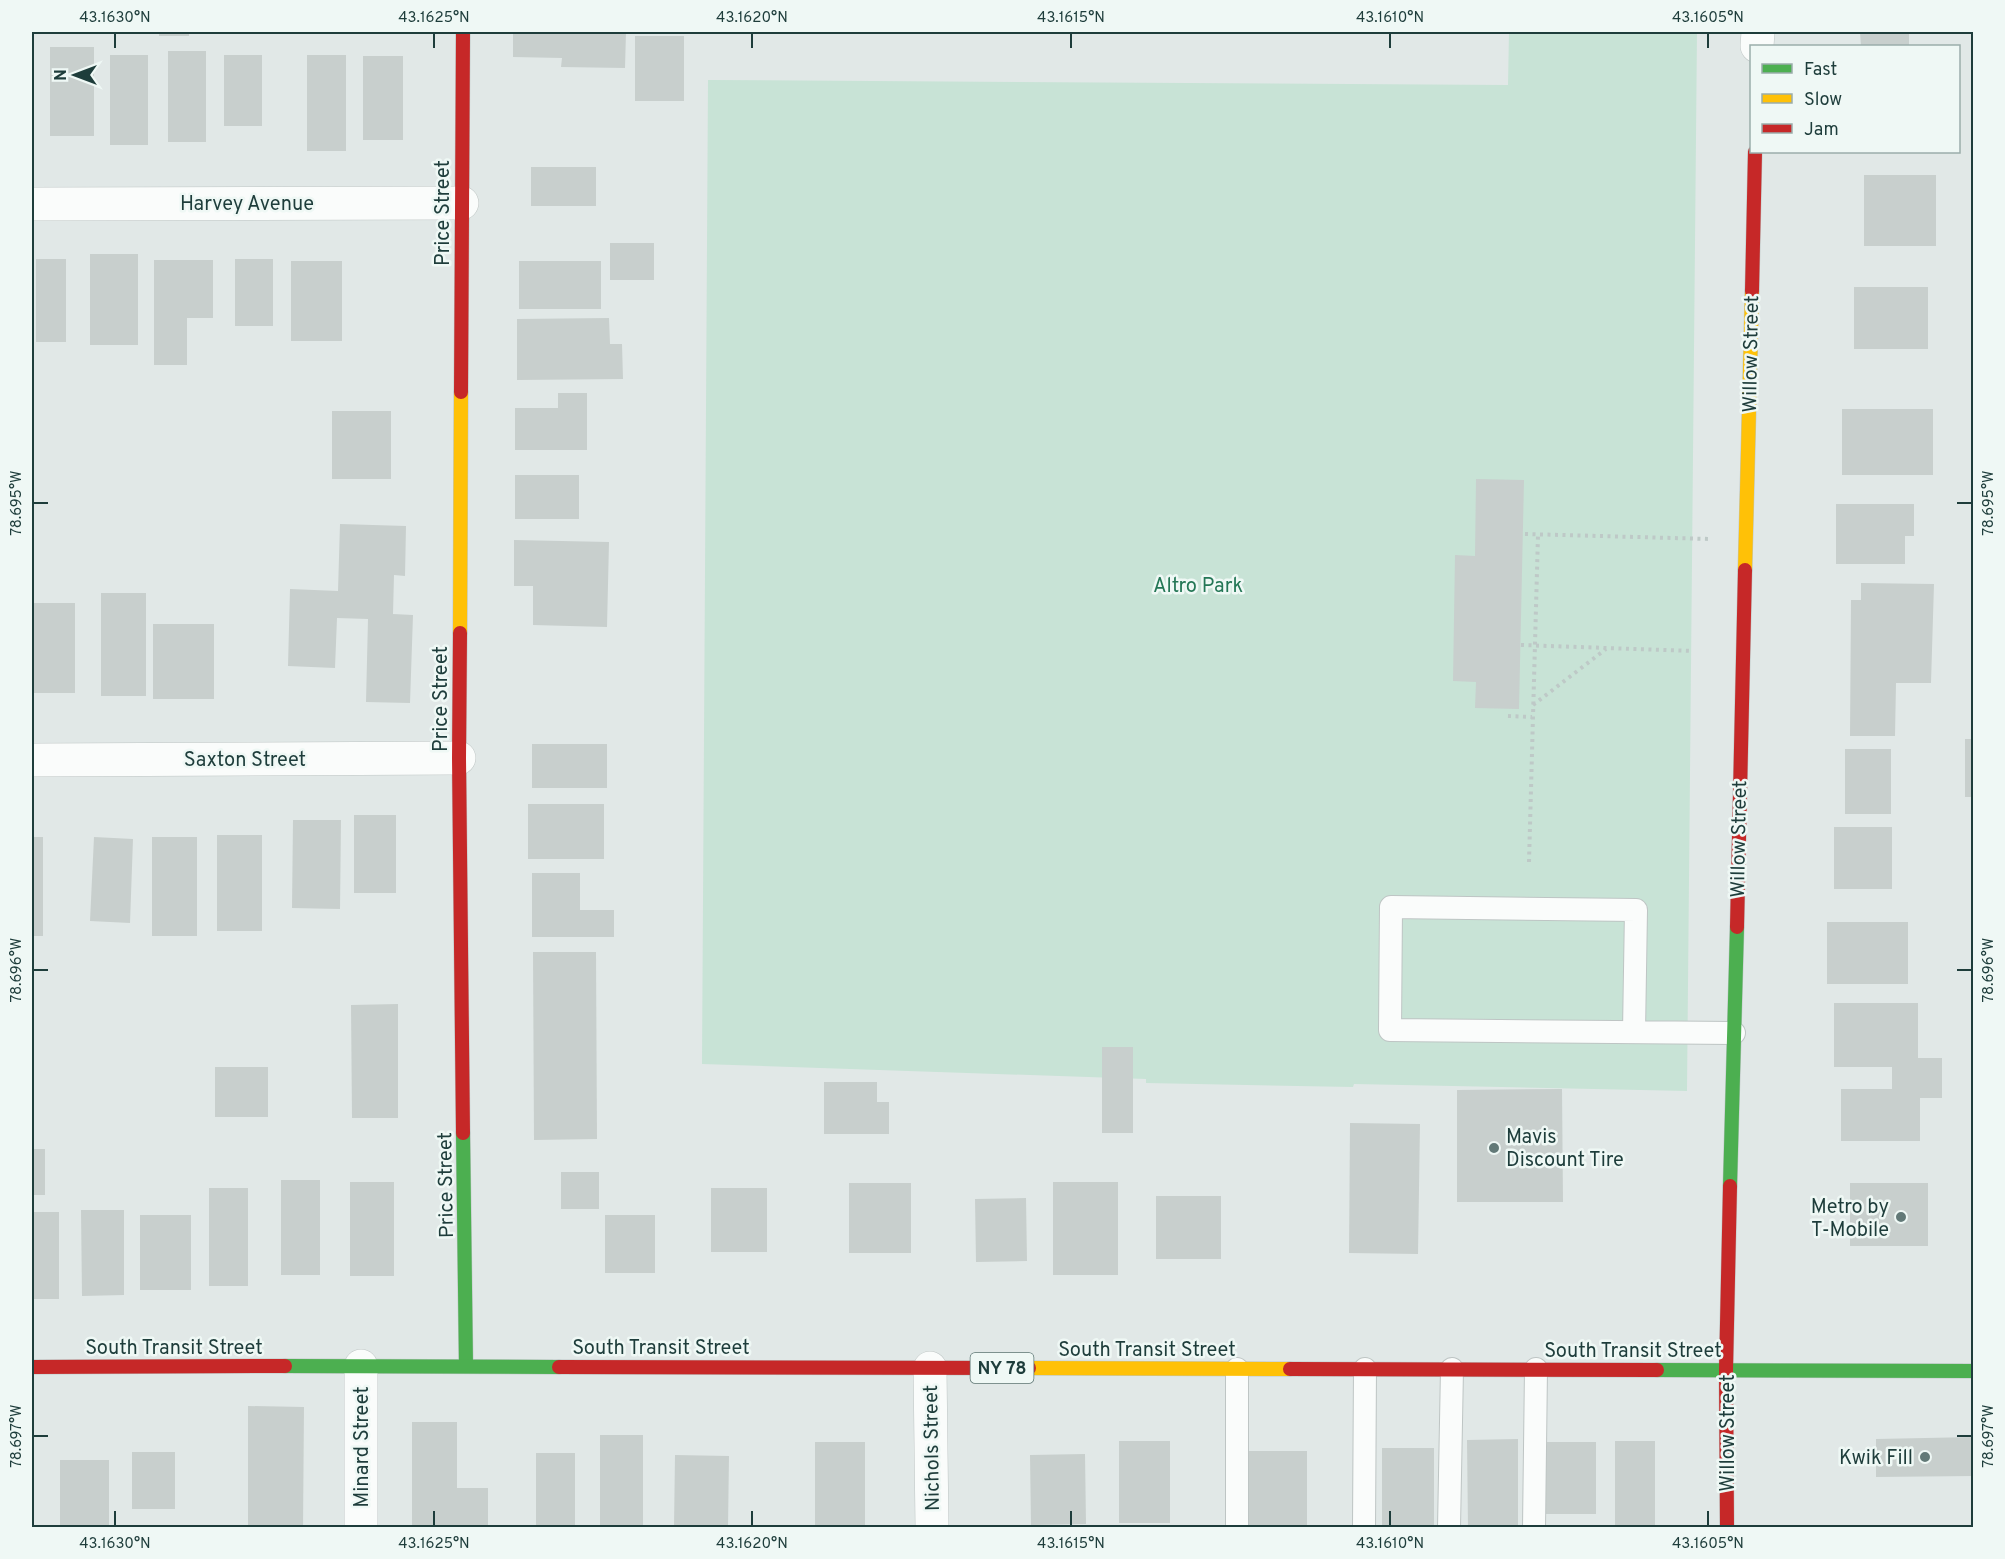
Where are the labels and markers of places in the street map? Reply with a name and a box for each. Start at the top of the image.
place label: Mavis Discount Tire [1506,1125,1624,1174]
marker: Mavis Discount Tire [1487,1141,1501,1155]
place label: Metro by T-Mobile [1811,1195,1889,1244]
marker: Metro by T-Mobile [1894,1210,1908,1224]
place label: Kwik Fill [1839,1446,1913,1472]
marker: Kwik Fill [1918,1450,1932,1464]

